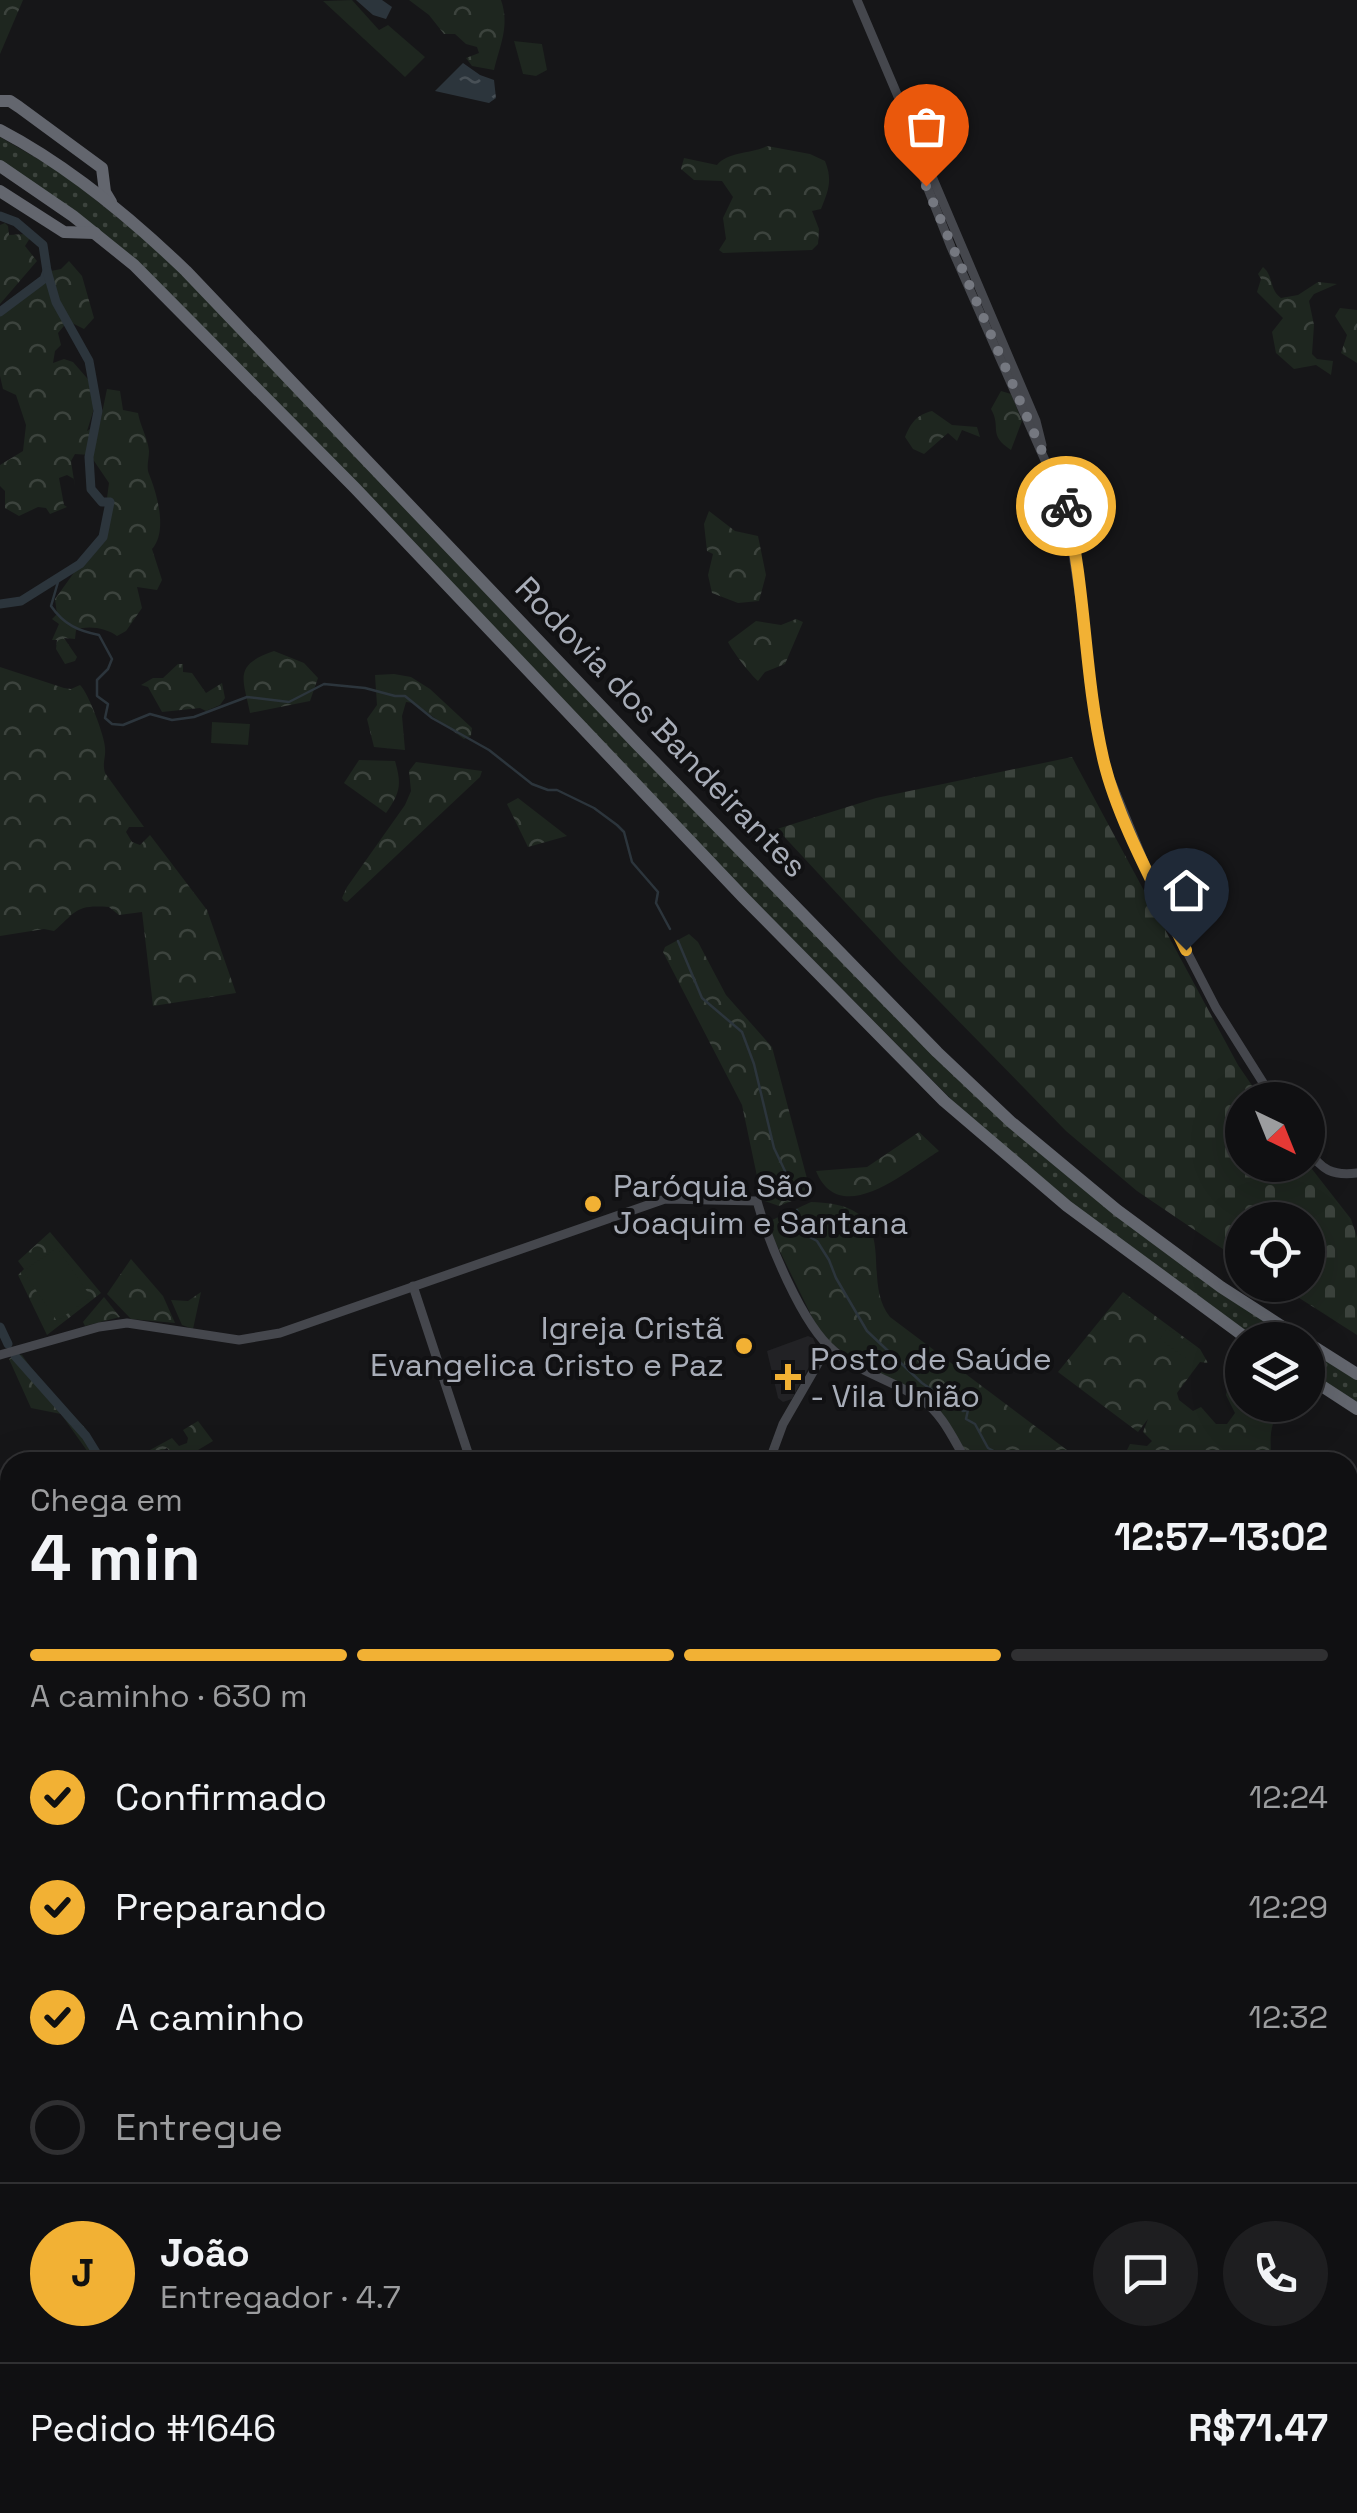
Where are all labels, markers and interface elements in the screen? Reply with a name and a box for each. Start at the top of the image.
pin [884,84,969,187]
icon: bag [899,99,954,154]
courier [1016,456,1116,556]
icon: bike [1039,479,1094,534]
street label: Rodovia dos Bandeirantes [507,568,815,886]
pin [1144,848,1229,951]
icon: home [1159,863,1214,918]
north arrow [1225,1082,1325,1182]
map controls [1225,1082,1325,1422]
place label: Paróquia São Joaquim e Santana [613,1166,908,1243]
marker: Paróquia São Joaquim e Santana [582,1193,604,1215]
button: locate [1225,1202,1325,1302]
place label: Igreja Cristã Evangelica Cristo e Paz [370,1308,724,1385]
button: layers [1225,1322,1325,1422]
marker: Igreja Cristã Evangelica Cristo e Paz [733,1335,755,1357]
place label: Posto de Saúde - Vila União [810,1339,1052,1416]
marker: Posto de Saúde - Vila União [775,1364,801,1390]
text: Chega em [30,1480,183,1520]
text: 12:57–13:02 [1114,1513,1328,1561]
text: 4 min [30,1516,201,1599]
text: A caminho · 630 m [30,1676,307,1716]
icon: check [30,1770,85,1825]
text: Confirmado [115,1773,327,1821]
text: 12:24 [1249,1777,1328,1817]
icon: check [30,1880,85,1935]
text: Preparando [115,1883,327,1931]
text: 12:29 [1248,1887,1328,1927]
icon: check [30,1990,85,2045]
text: A caminho [115,1993,305,2041]
text: 12:32 [1249,1997,1328,2037]
text: Entregue [115,2103,283,2151]
button: chat [1093,2221,1198,2326]
button: phone [1223,2221,1328,2326]
text: João [160,2229,250,2277]
text: J [71,2249,94,2297]
text: Entregador · 4.7 [160,2277,401,2317]
text: Pedido #1646 [30,2404,276,2452]
text: R$71.47 [1188,2404,1328,2452]

